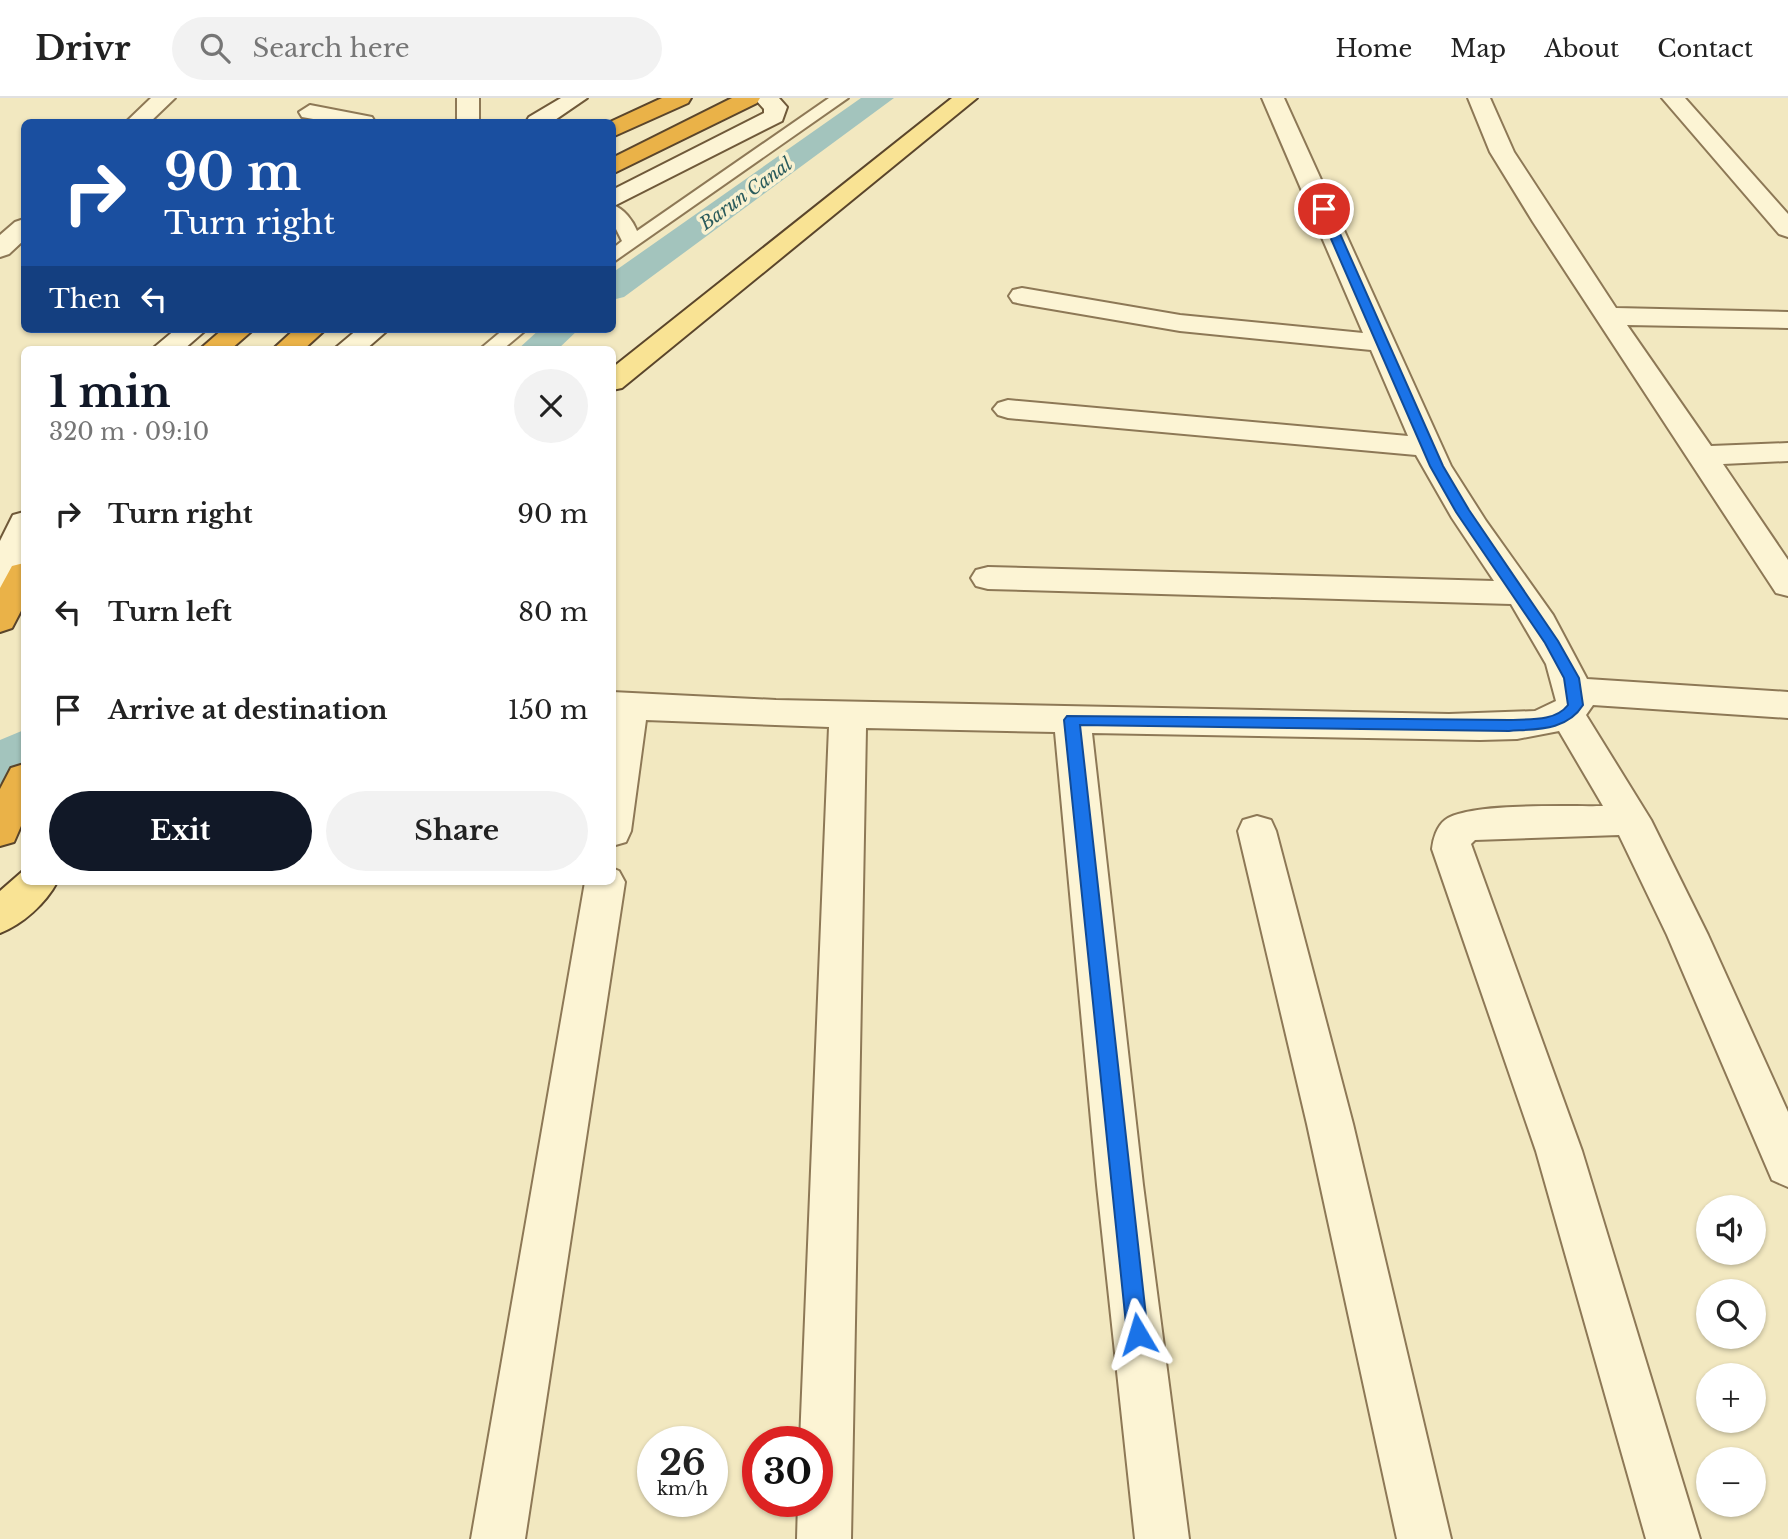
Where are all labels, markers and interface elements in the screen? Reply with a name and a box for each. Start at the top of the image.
search box [172,17,662,80]
text: Drivr [35,28,130,69]
icon: search [196,29,234,67]
text: Search here [252,32,410,64]
text: Home [1336,34,1412,63]
text: Map [1450,34,1506,63]
text: About [1544,34,1619,63]
text: Contact [1657,34,1753,63]
text: 90 m [164,142,301,203]
icon: right [49,147,140,238]
water label: Barun Canal [695,153,797,235]
pin [1294,179,1354,239]
icon: arrive [1305,190,1343,228]
text: Turn right [164,203,335,243]
icon: left [135,280,173,318]
text: Then [49,283,121,315]
text: 1 min [49,366,171,418]
button: close [514,369,588,443]
text: 320 m · 09:10 [49,418,209,446]
icon: right [49,495,87,533]
text: Turn right [108,498,253,530]
text: 90 m [517,498,588,530]
icon: left [49,593,87,631]
text: Turn left [108,596,232,628]
text: 80 m [518,596,588,628]
icon: arrive [49,691,87,729]
text: Arrive at destination [108,694,388,726]
text: 150 m [508,694,588,726]
button: Exit [49,791,312,871]
button: Share [326,791,588,871]
map controls [1696,1195,1766,1517]
button: sound [1696,1195,1766,1265]
button: search [1696,1279,1766,1349]
position arrow [1101,1297,1175,1371]
button: + [1696,1363,1766,1433]
speed limit sign: 30 [742,1426,833,1517]
text: 26 [659,1441,706,1484]
button: − [1696,1447,1766,1517]
text: km/h [657,1478,708,1500]

